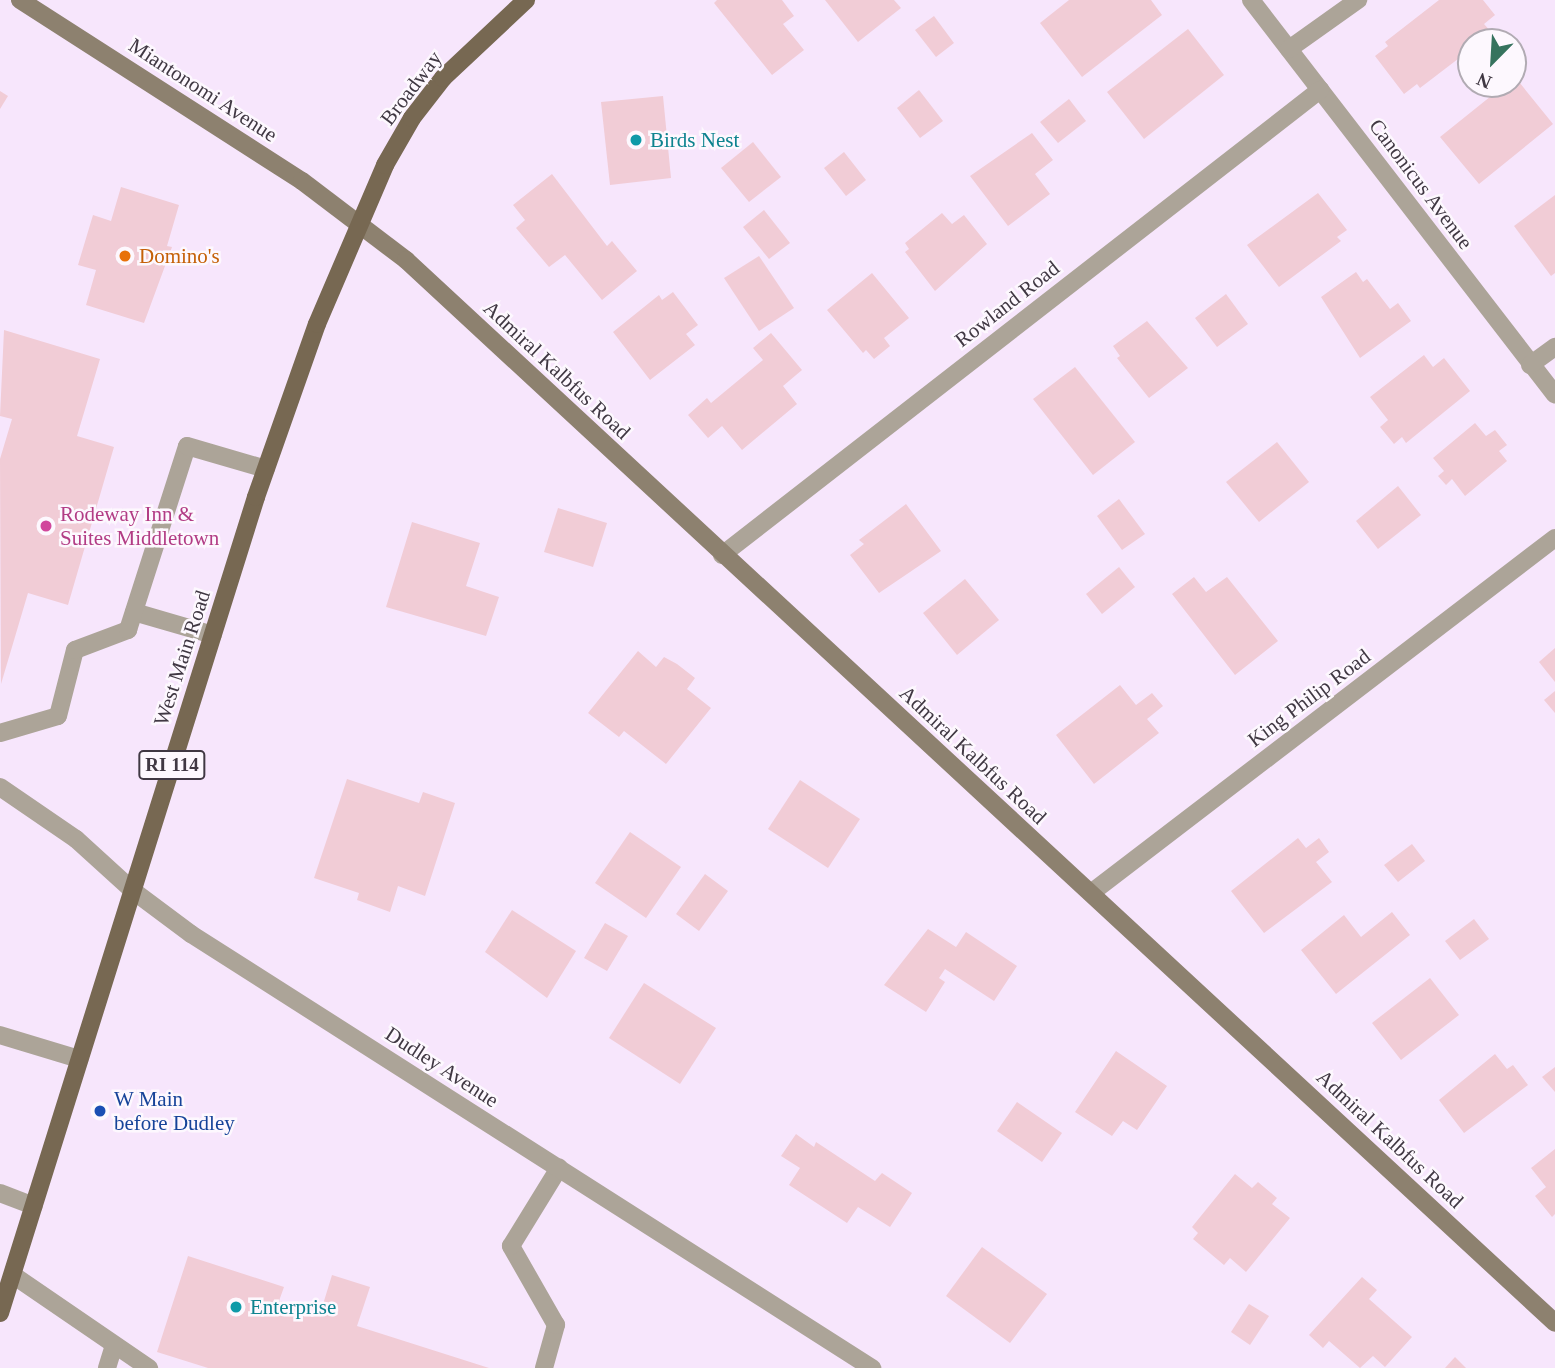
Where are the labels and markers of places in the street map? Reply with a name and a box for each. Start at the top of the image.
place label: Birds Nest [650,127,739,153]
marker: Birds Nest [628,132,644,148]
place label: Domino's [139,243,220,269]
marker: Domino's [117,248,133,264]
place label: Rodeway Inn & Suites Middletown [60,501,219,551]
marker: Rodeway Inn & Suites Middletown [38,518,54,534]
place label: W Main before Dudley [114,1086,235,1136]
marker: W Main before Dudley [92,1103,108,1119]
place label: Enterprise [250,1294,336,1320]
marker: Enterprise [228,1299,244,1315]

